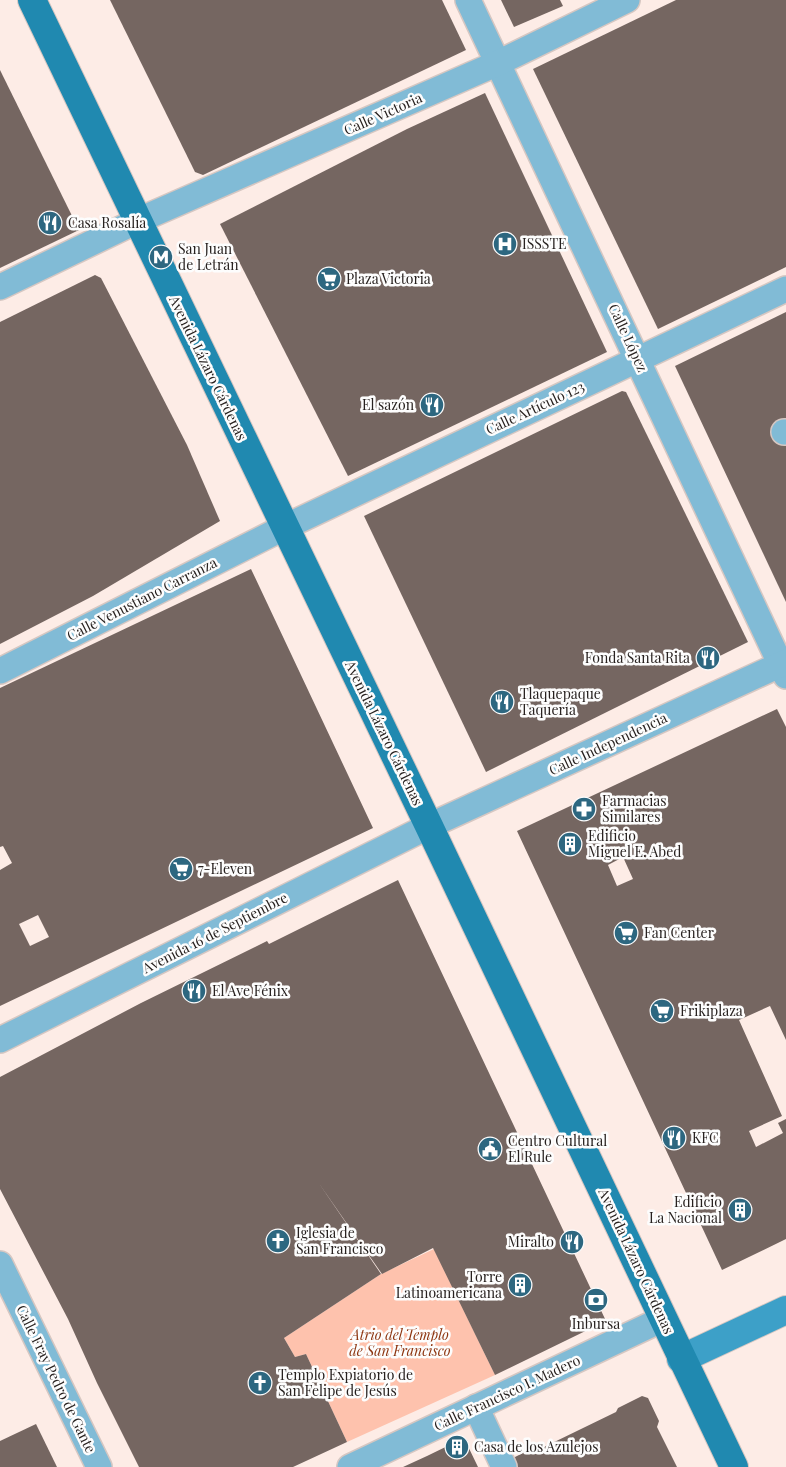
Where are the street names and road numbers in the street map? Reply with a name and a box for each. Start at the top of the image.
street label: Calle Victoria [341,88,425,139]
street label: Avenida Lázaro Cárdenas [165,291,252,443]
street label: Calle López [604,301,653,375]
street label: Calle Artículo 123 [482,376,587,439]
street label: Calle Venustiano Carranza [64,552,220,645]
street label: Avenida Lázaro Cárdenas [341,656,428,808]
street label: Calle Independencia [546,708,670,779]
street label: Avenida 16 de Septiembre [138,888,291,978]
street label: Avenida Lázaro Cárdenas [594,1184,679,1337]
street label: Calle Fray Pedro de Gante [12,1302,101,1456]
street label: Calle Francisco I. Madero [431,1350,583,1435]

